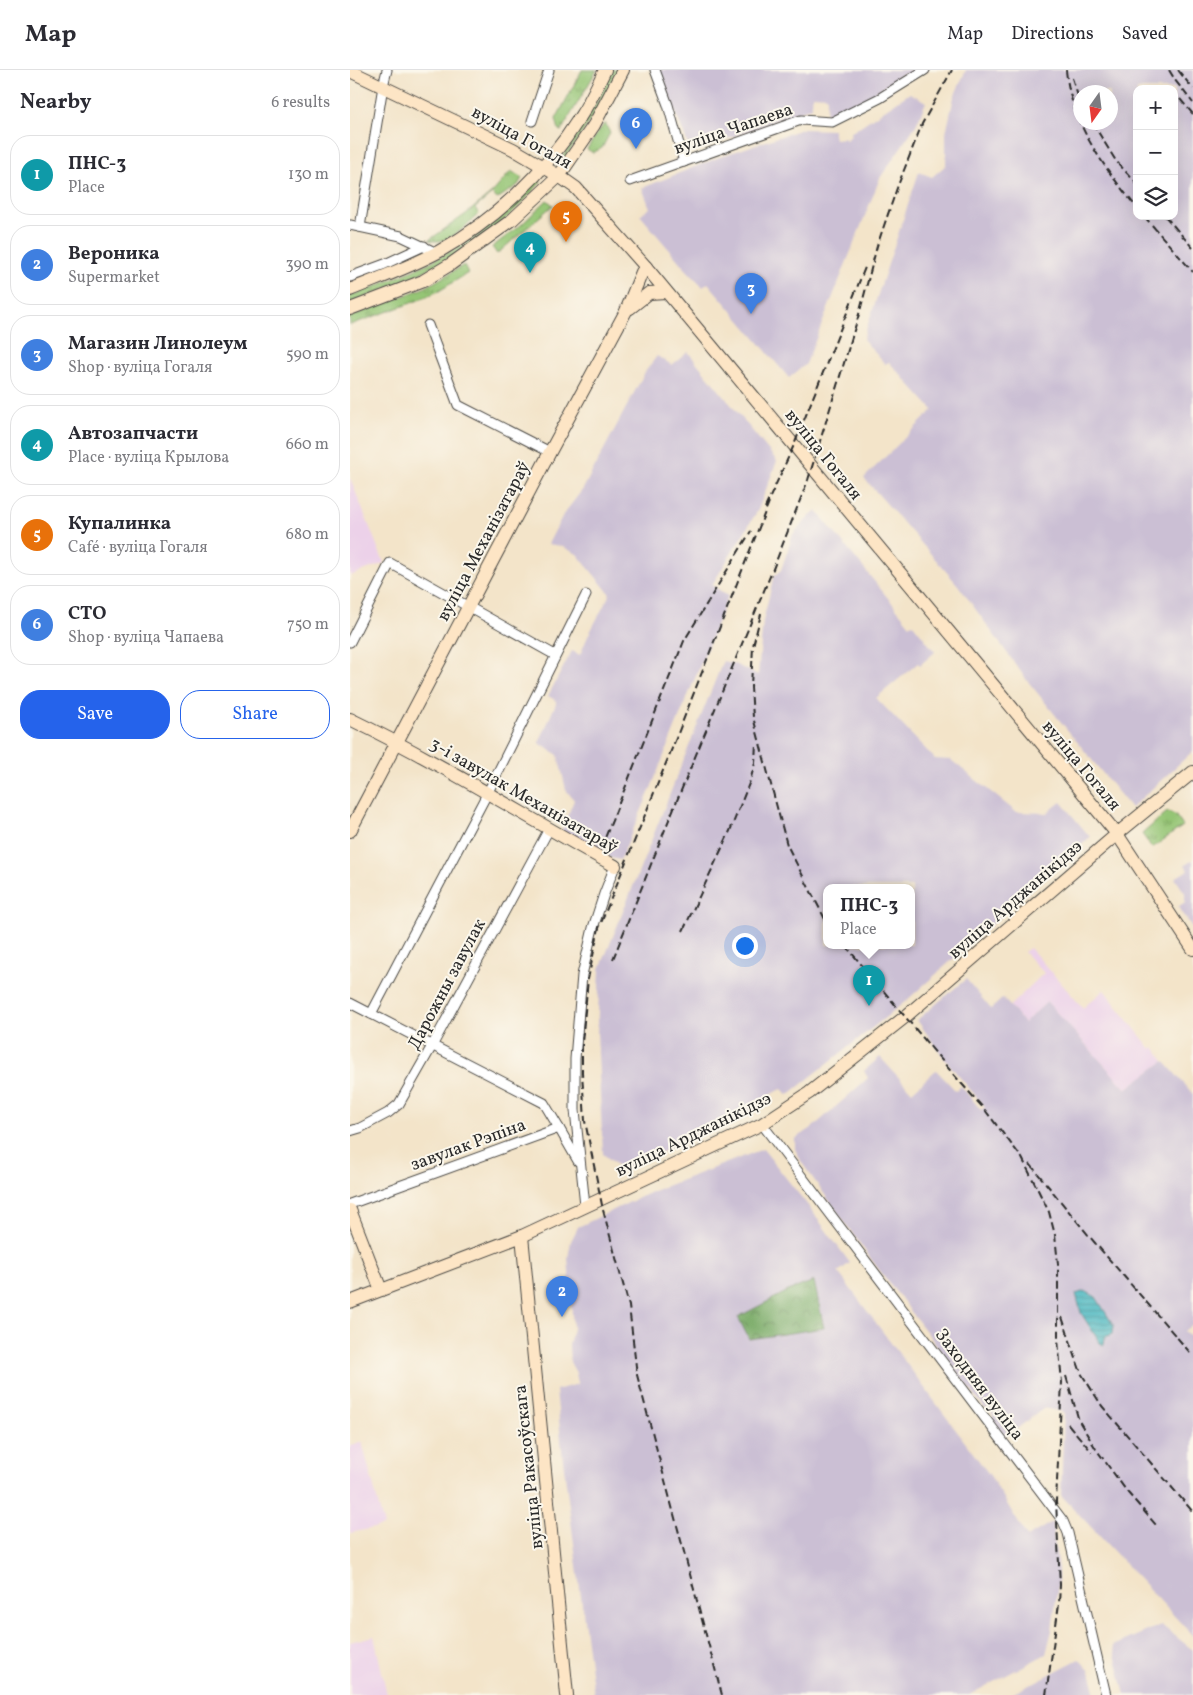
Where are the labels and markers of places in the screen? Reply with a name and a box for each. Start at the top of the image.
pin: 6 [620,108,652,149]
pin: 5 [550,201,582,242]
pin: 4 [514,232,546,273]
pin: 3 [735,273,767,314]
pin: 1 [853,965,885,1006]
pin: 2 [546,1276,578,1317]

